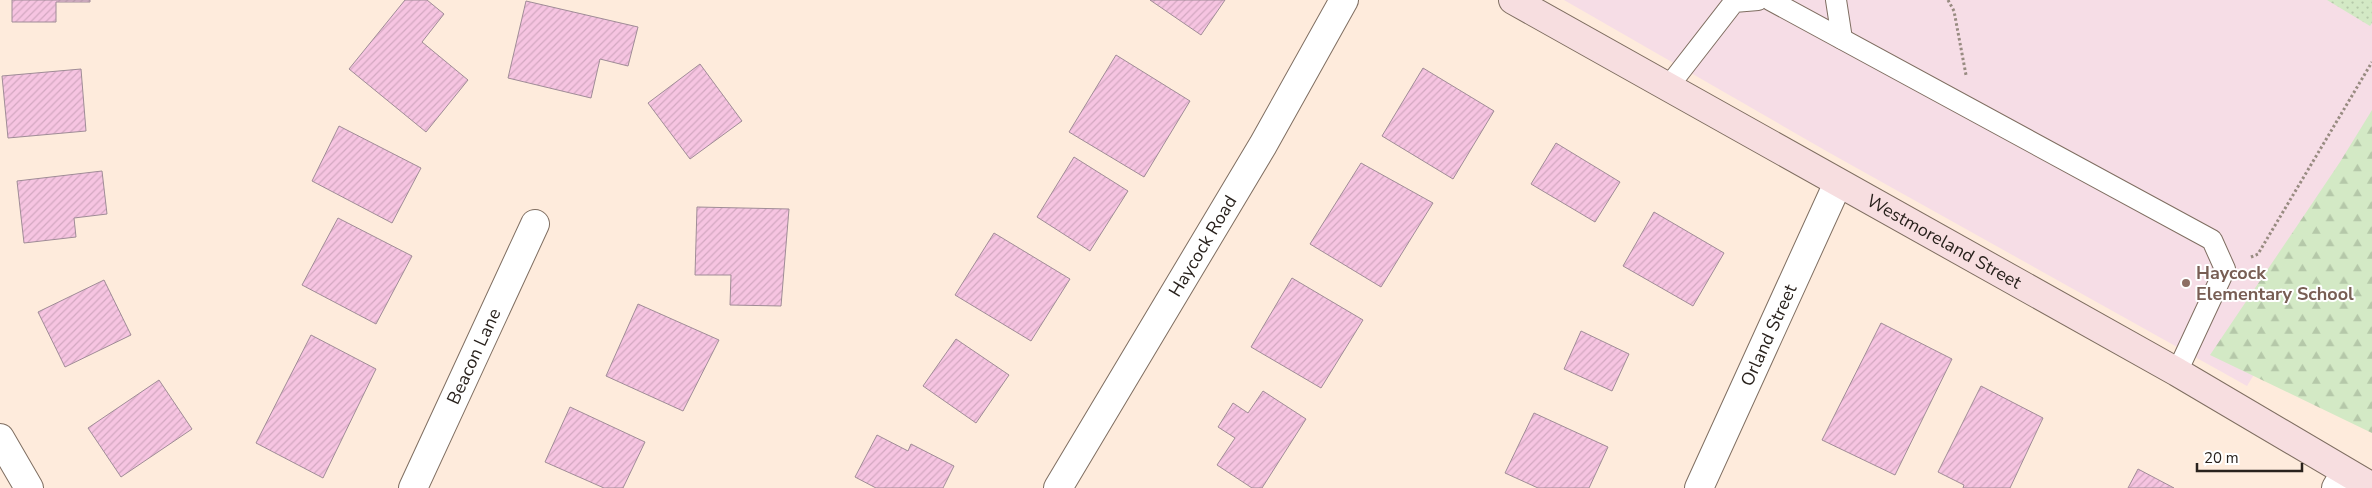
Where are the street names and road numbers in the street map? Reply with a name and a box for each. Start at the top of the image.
street label: Westmoreland Street [1862,188,2026,295]
street label: Haycock Road [1163,191,1242,301]
street label: Orland Street [1735,280,1803,390]
street label: Beacon Lane [441,304,506,408]

